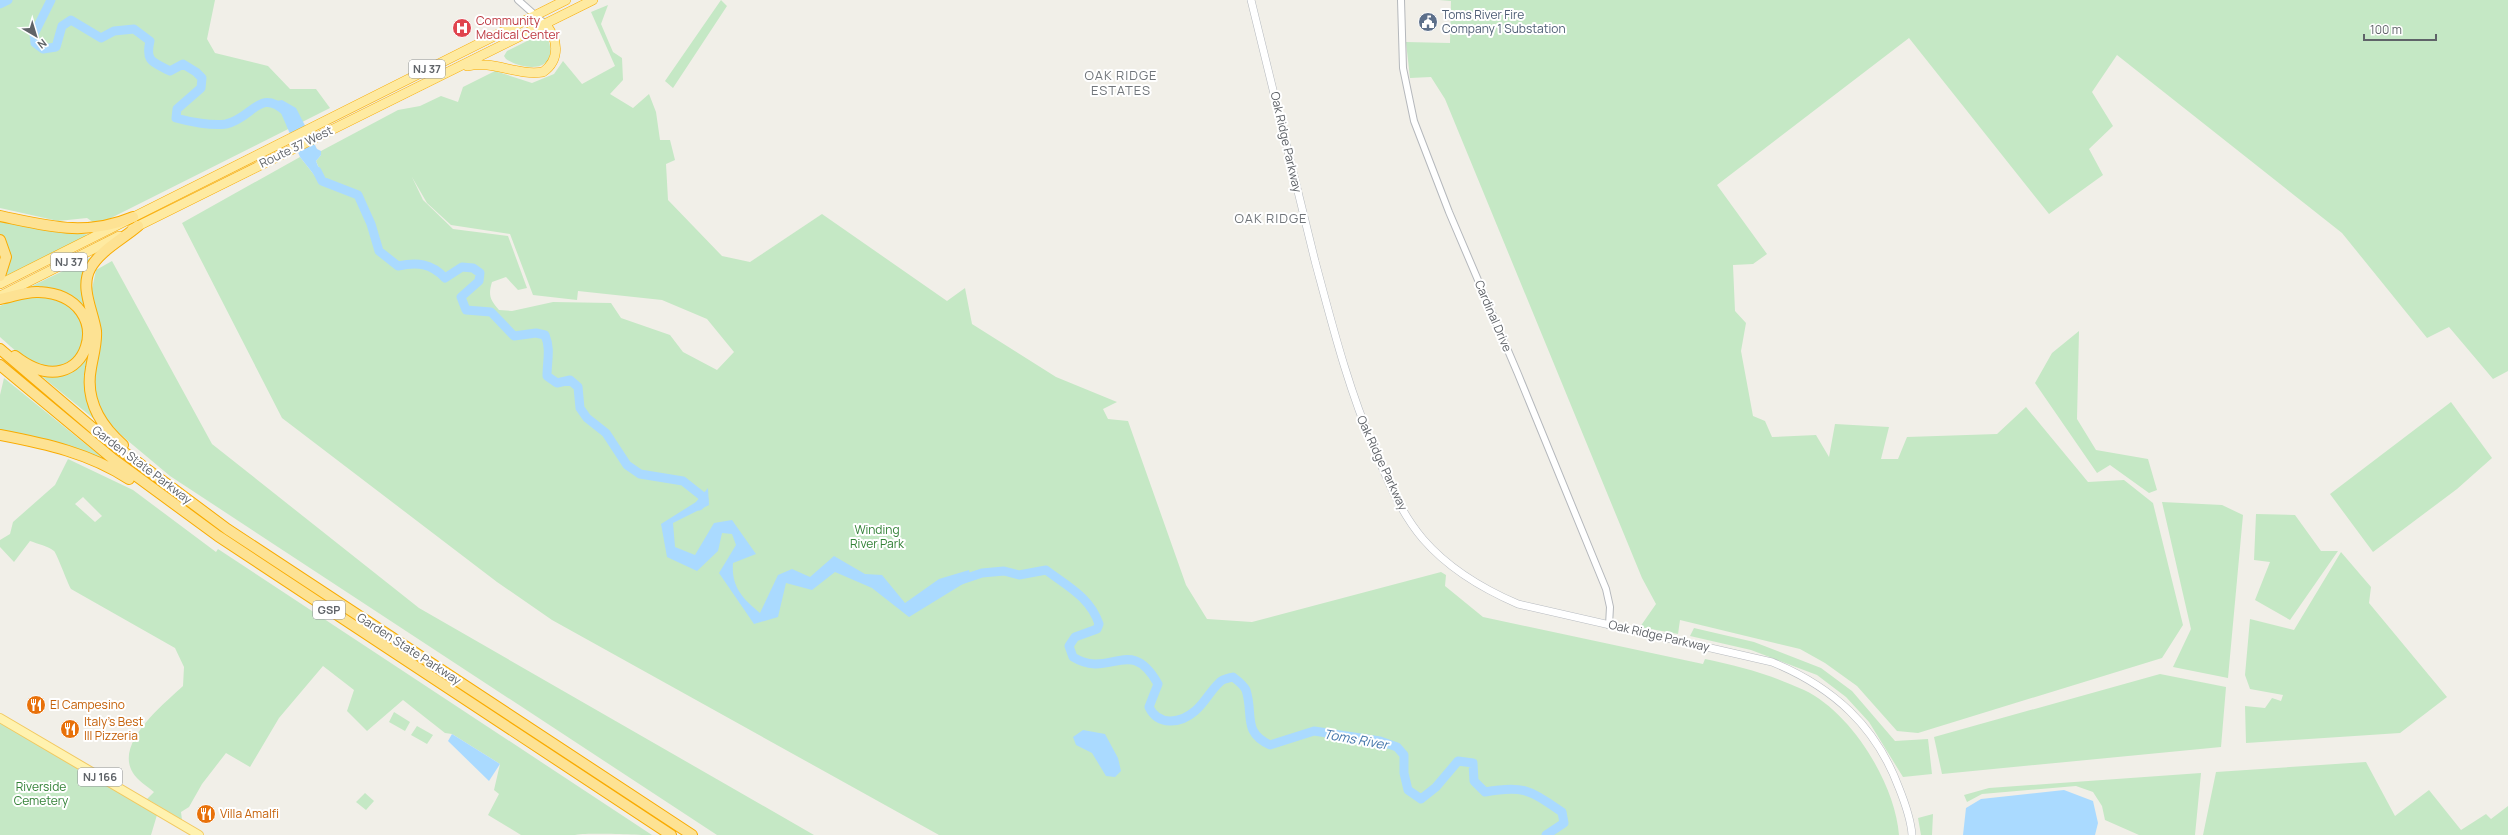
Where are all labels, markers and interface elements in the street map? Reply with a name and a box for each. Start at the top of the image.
place label: Toms River Fire Company 1 Substation [1442,6,1566,37]
public building icon: Toms River Fire Company 1 Substation [1417,11,1439,33]
place label: Community Medical Center [476,12,561,43]
north arrow [16,16,56,56]
scale bar [2364,16,2436,42]
hospital icon: Community Medical Center [451,17,473,39]
text: 100 m [2370,21,2402,38]
text: N [35,36,50,53]
road number: NJ 37 [409,60,445,78]
district label: OAK RIDGE ESTATES [1085,66,1157,99]
street label: Oak Ridge Parkway [1267,90,1307,195]
street label: Route 37 West [256,121,335,172]
district label: OAK RIDGE [1235,209,1307,227]
road number: NJ 37 [51,253,87,271]
street label: Cardinal Drive [1471,277,1516,354]
street label: Oak Ridge Parkway [1353,412,1412,514]
street label: Garden State Parkway [89,421,196,508]
park label: Winding River Park [850,521,905,552]
road number: GSP [313,601,345,619]
street label: Garden State Parkway [354,608,465,689]
street label: Oak Ridge Parkway [1607,616,1712,656]
restaurant icon: El Campesino [25,694,47,716]
place label: El Campesino [50,696,125,713]
place label: Italy's Best III Pizzeria [84,713,143,744]
restaurant icon: Italy's Best III Pizzeria [59,718,81,740]
water label: Toms River [1323,725,1392,754]
road number: NJ 166 [78,768,122,786]
park label: Riverside Cemetery [14,778,69,809]
restaurant icon: Villa Amalfi [195,803,217,825]
place label: Villa Amalfi [220,805,279,822]

